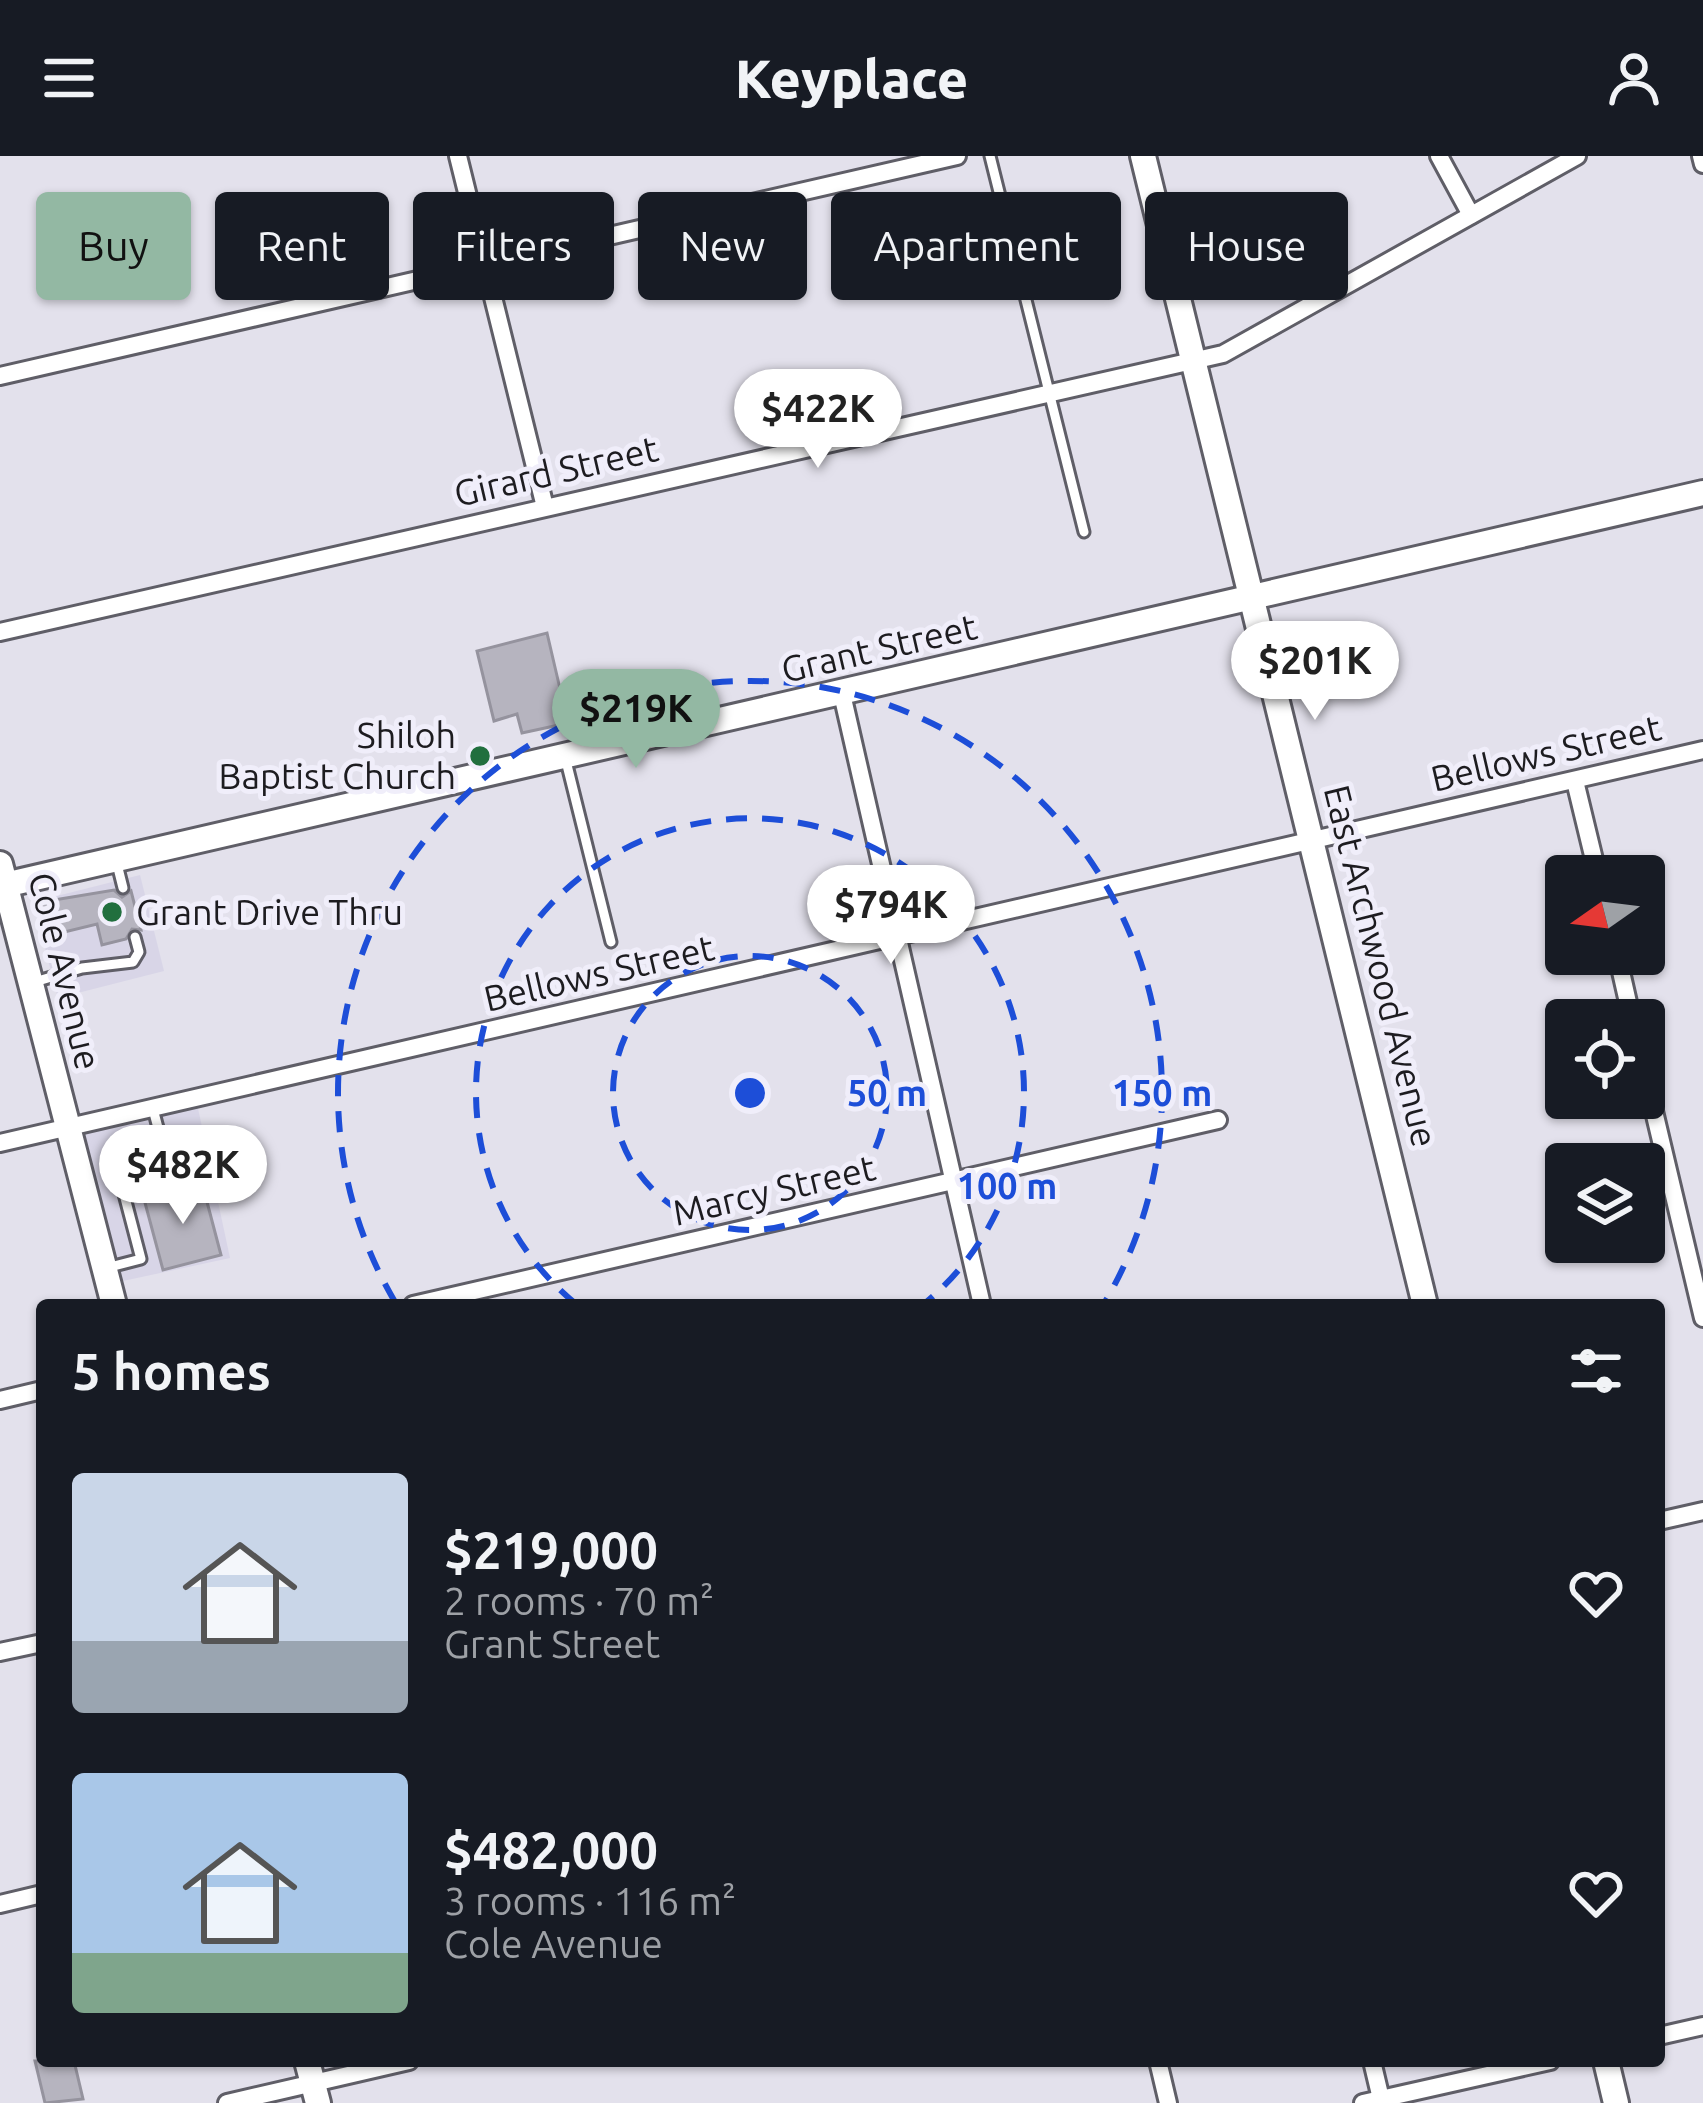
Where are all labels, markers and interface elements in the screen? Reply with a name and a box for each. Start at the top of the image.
icon: menu [36,45,102,111]
icon: person [1601,45,1667,111]
text: Keyplace [735,48,968,108]
chip: Buy [36,192,191,300]
chip: Rent [215,192,389,300]
chip: Filters [413,192,614,300]
chip: New [638,192,807,300]
chip: Apartment [831,192,1121,300]
chip: House [1145,192,1348,300]
pin: $422K [734,369,902,471]
text: $422K [761,386,875,429]
street label: Girard Street [450,427,662,514]
street label: Grant Street [777,605,981,690]
pin: $201K [1231,621,1399,723]
text: $201K [1258,638,1372,681]
pin: $219K [552,669,720,771]
text: $219K [579,686,693,729]
street label: Bellows Street [1427,706,1665,799]
place label: Shiloh Baptist Church [219,714,456,796]
marker: Shiloh Baptist Church [467,743,493,769]
street label: East Archwood Avenue [1317,781,1446,1151]
north arrow [1545,855,1665,975]
map controls [1545,855,1665,1263]
pin: $794K [807,865,975,967]
street label: Cole Avenue [21,868,110,1074]
text: $794K [834,882,948,925]
place label: Grant Drive Thru [136,891,403,932]
marker: Grant Drive Thru [99,899,125,925]
street label: Bellows Street [480,926,718,1019]
button: locate [1545,999,1665,1119]
centre of rings [729,1072,771,1114]
text: 50 m [847,1072,927,1113]
text: 150 m [1112,1072,1212,1113]
pin: $482K [99,1125,267,1227]
text: $482K [126,1142,240,1185]
button: layers [1545,1143,1665,1263]
street label: Marcy Street [669,1146,879,1233]
text: 100 m [957,1165,1057,1206]
icon: filters [1563,1338,1629,1404]
text: 5 homes [72,1342,271,1400]
icon: home [168,1521,312,1665]
text: $219,000 [444,1521,658,1579]
icon: heart [1563,1560,1629,1626]
text: 2 rooms · 70 m² [444,1579,714,1622]
text: Grant Street [444,1622,660,1665]
icon: home [168,1821,312,1965]
text: $482,000 [444,1821,658,1879]
icon: heart [1563,1860,1629,1926]
text: 3 rooms · 116 m² [444,1879,736,1922]
text: Cole Avenue [444,1922,663,1965]

